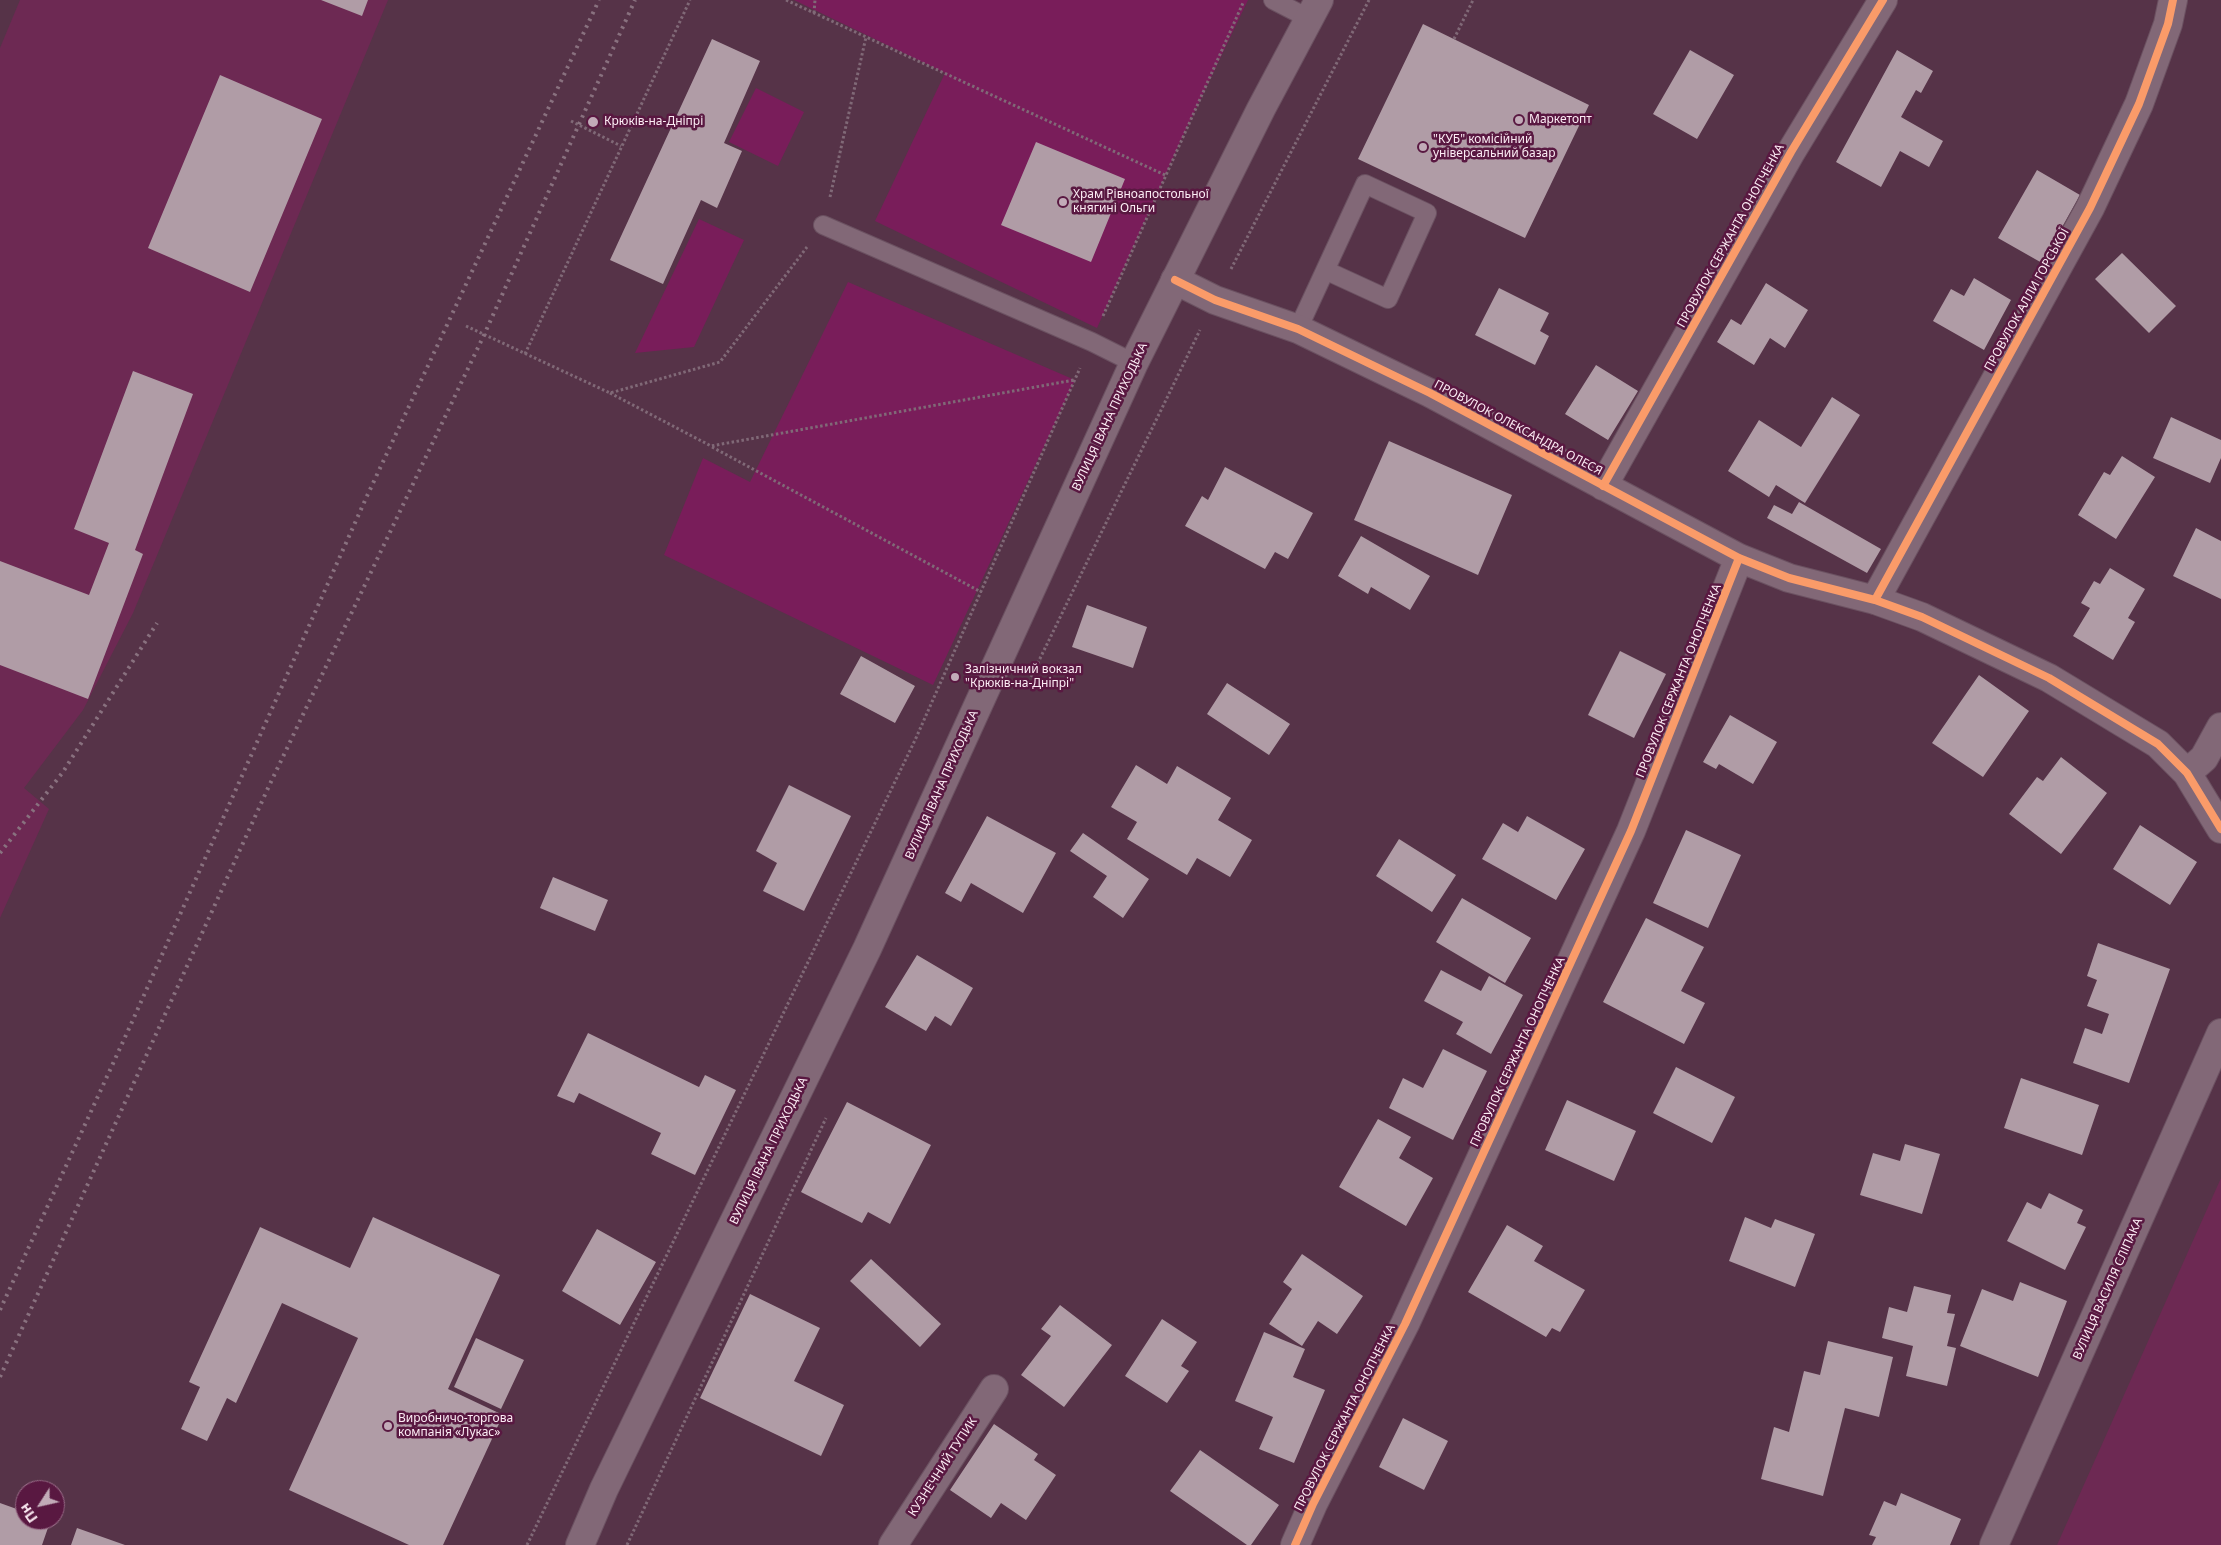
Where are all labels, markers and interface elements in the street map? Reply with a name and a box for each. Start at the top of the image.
place label: Маркетопт [1529,113,1592,127]
marker: Маркетопт [1513,114,1525,126]
marker: Крюків-на-Дніпрі [586,115,600,129]
place label: Крюків-на-Дніпрі [604,115,703,129]
place label: "КУБ" комісійний універсальний базар [1433,133,1555,161]
marker: "КУБ" комісійний універсальний базар [1417,141,1429,153]
street label: ПРОВУЛОК СЕРЖАНТА ОНОПЧЕНКА [1674,142,1788,330]
place label: Храм Рівноапостольної княгині Ольги [1073,188,1209,216]
marker: Храм Рівноапостольної княгині Ольги [1057,196,1069,208]
street label: ПРОВУЛОК АЛЛИ ГОРСЬКОЇ [1982,226,2072,374]
street label: ВУЛИЦЯ ІВАНА ПРИХОДЬКА [1069,341,1151,493]
street label: ПРОВУЛОК ОЛЕКСАНДРА ОЛЕСЯ [1431,377,1605,479]
street label: ПРОВУЛОК СЕРЖАНТА ОНОПЧЕНКА [1633,582,1725,780]
place label: Залізничний вокзал "Крюкiв-на-Днiпрi" [965,663,1082,691]
marker: Залізничний вокзал "Крюкiв-на-Днiпрi" [949,671,961,683]
street label: ВУЛИЦЯ ІВАНА ПРИХОДЬКА [902,708,982,862]
street label: ПРОВУЛОК СЕРЖАНТА ОНОПЧЕНКА [1468,955,1568,1149]
street label: ВУЛИЦЯ ІВАНА ПРИХОДЬКА [727,1075,811,1227]
street label: ВУЛИЦЯ ВАСИЛЯ СЛІПАКА [2070,1216,2146,1362]
street label: ПРОВУЛОК СЕРЖАНТА ОНОПЧЕНКА [1291,1322,1399,1514]
place label: Виробничо-торгова компанія «Лукас» [398,1412,513,1440]
street label: КУЗНЕЧНИЙ ТУПИК [906,1415,980,1519]
marker: Виробничо-торгова компанія «Лукас» [382,1420,394,1432]
north arrow [15,1480,65,1530]
text: Пн [15,1500,42,1527]

